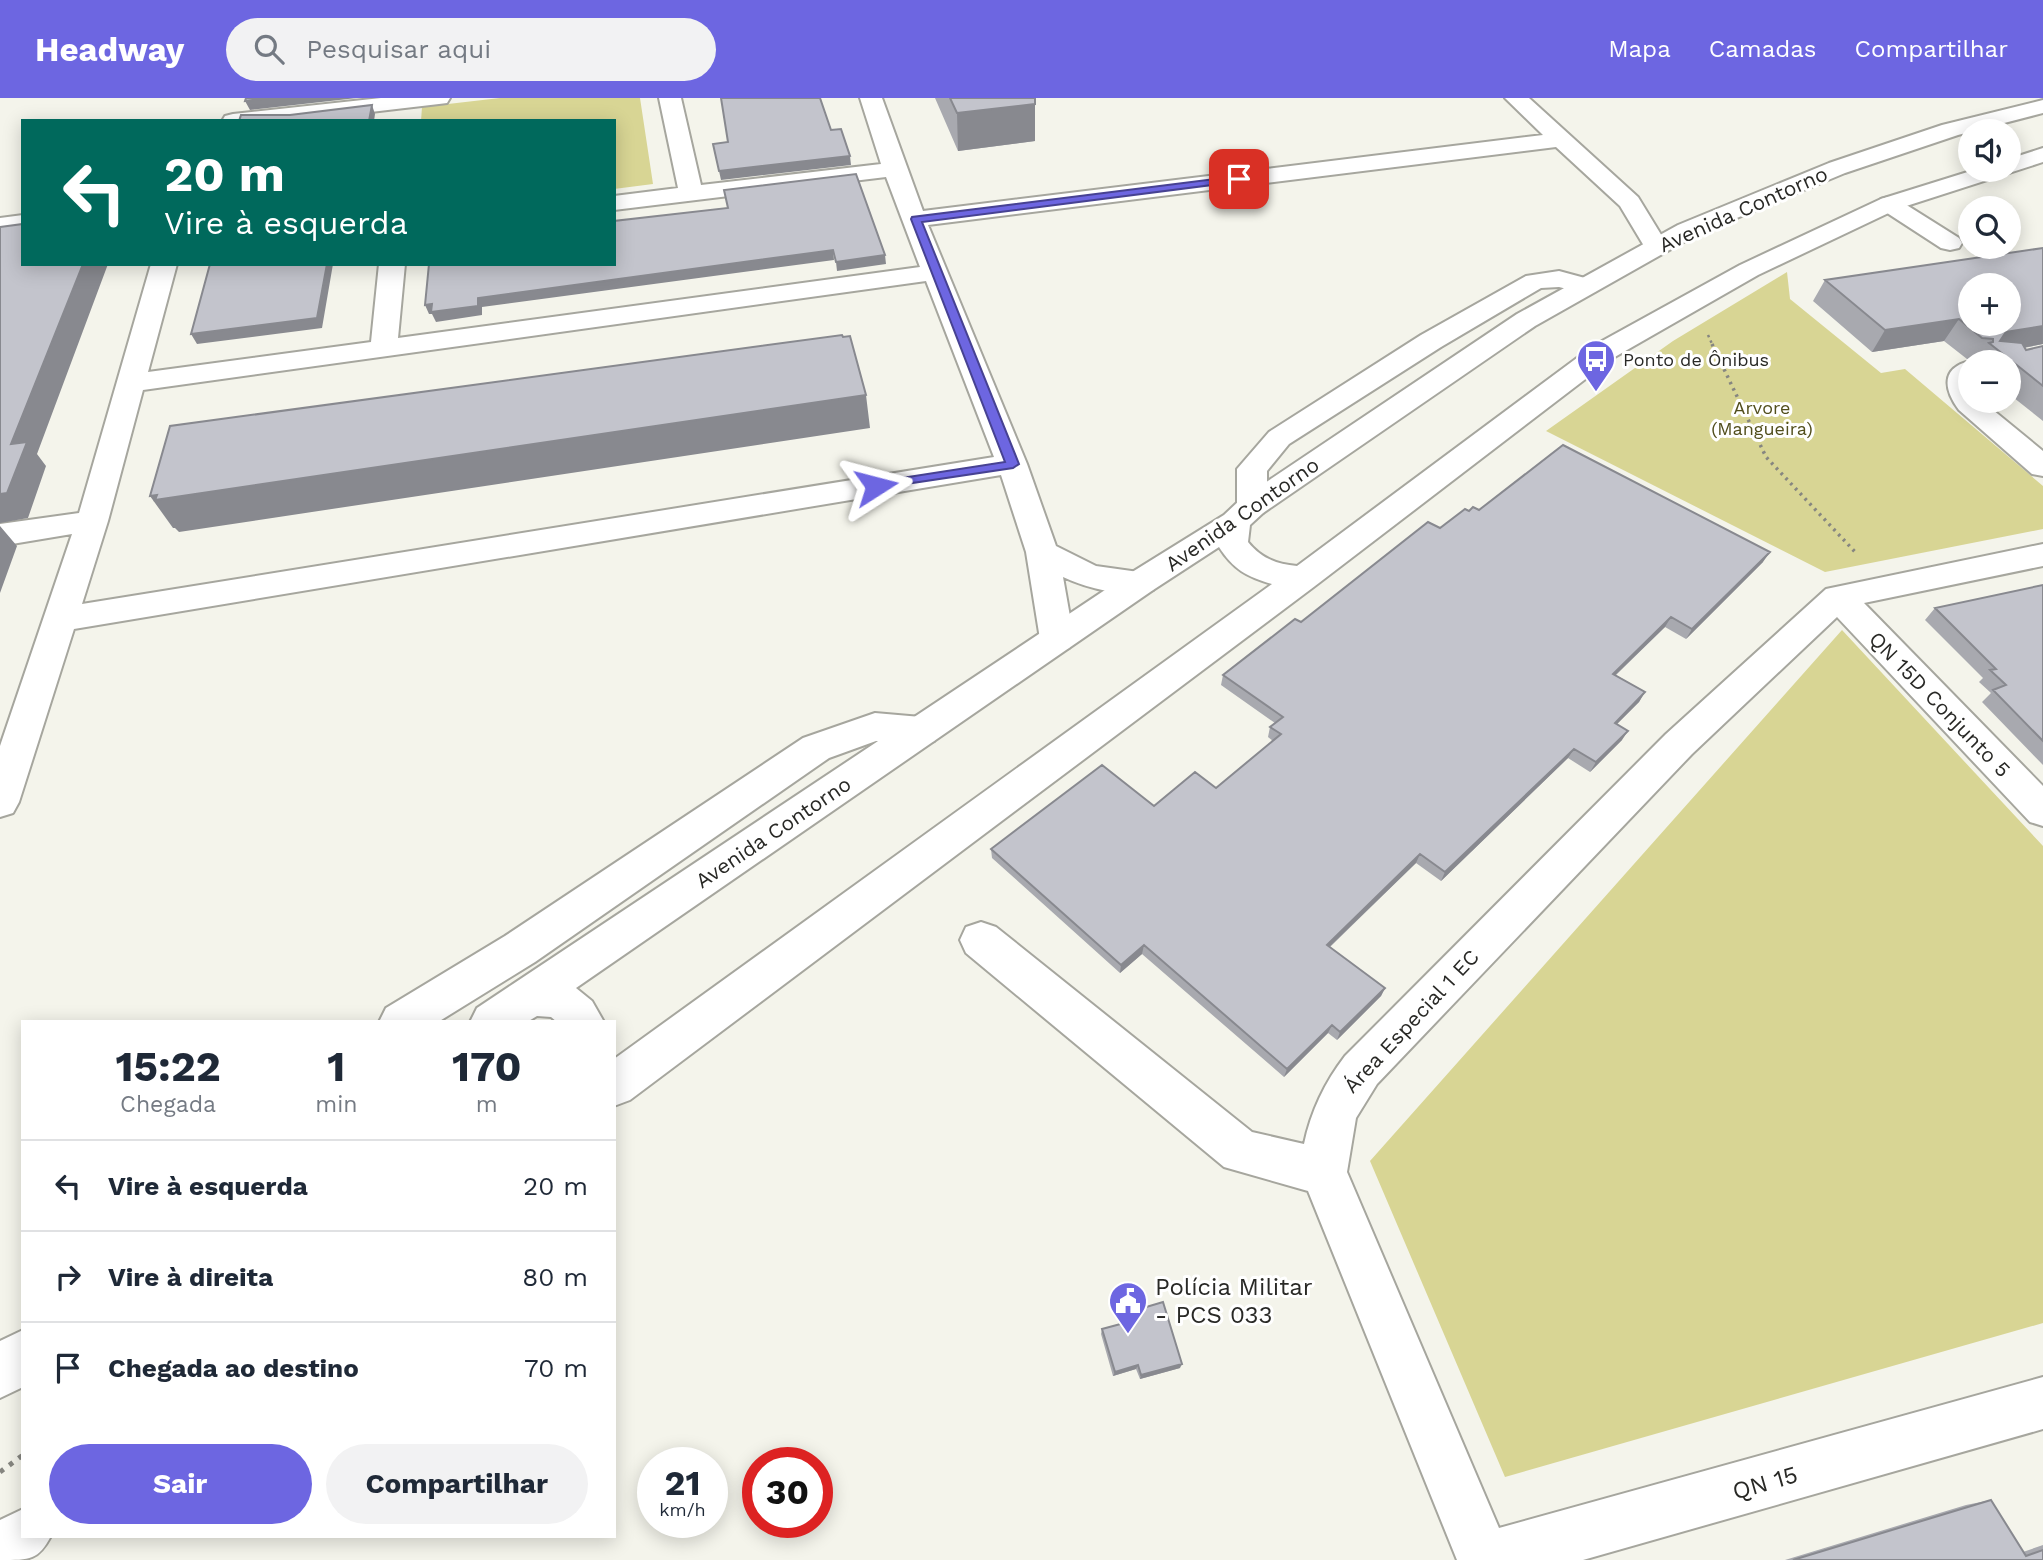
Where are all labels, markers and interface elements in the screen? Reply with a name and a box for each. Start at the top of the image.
search box [226,18,716,81]
text: Headway [35,30,184,69]
icon: search [250,30,288,68]
text: Pesquisar aqui [306,34,491,64]
text: Mapa [1608,35,1671,63]
text: Camadas [1709,35,1817,63]
text: Compartilhar [1855,35,2008,63]
map controls [1958,119,2021,413]
button: sound [1958,119,2021,182]
text: 20 m [164,145,285,203]
icon: left [49,147,140,238]
pin [1209,149,1269,209]
icon: arrive [1220,160,1258,198]
street label: Avenida Contorno [1655,161,1831,257]
button: search [1958,196,2021,259]
text: Vire à esquerda [164,204,408,242]
button: + [1958,273,2021,336]
bus stop icon: Ponto de Ônibus [1575,338,1617,393]
place label: Ponto de Ônibus [1623,349,1769,370]
button: − [1958,350,2021,413]
park label: Arvore (Mangueira) [1711,397,1813,439]
position arrow [839,449,913,523]
street label: Avenida Contorno [1160,452,1324,576]
street label: QN 15D Conjunto 5 [1864,626,2016,782]
street label: Avenida Contorno [691,771,855,893]
street label: Área Especial 1 EC [1338,944,1484,1098]
text: 15:22 [115,1042,221,1091]
text: 1 [327,1042,345,1091]
text: 170 [452,1042,522,1091]
text: Chegada [120,1091,216,1118]
text: min [315,1091,358,1118]
text: m [476,1091,498,1118]
icon: left [49,1167,87,1205]
text: Vire à esquerda [108,1171,308,1201]
text: 20 m [523,1171,588,1201]
icon: right [49,1258,87,1296]
text: Vire à direita [108,1262,273,1292]
text: 80 m [522,1262,588,1292]
place label: Polícia Militar - PCS 033 [1155,1273,1313,1329]
public building icon: Polícia Militar - PCS 033 [1107,1280,1149,1335]
icon: arrive [49,1349,87,1387]
text: Chegada ao destino [108,1353,359,1383]
text: 70 m [524,1353,588,1383]
button: Sair [49,1444,312,1524]
button: Compartilhar [326,1444,588,1524]
speed limit sign: 30 [742,1447,833,1538]
street label: QN 15 [1729,1460,1801,1506]
text: 21 [665,1462,700,1504]
text: km/h [659,1499,706,1520]

